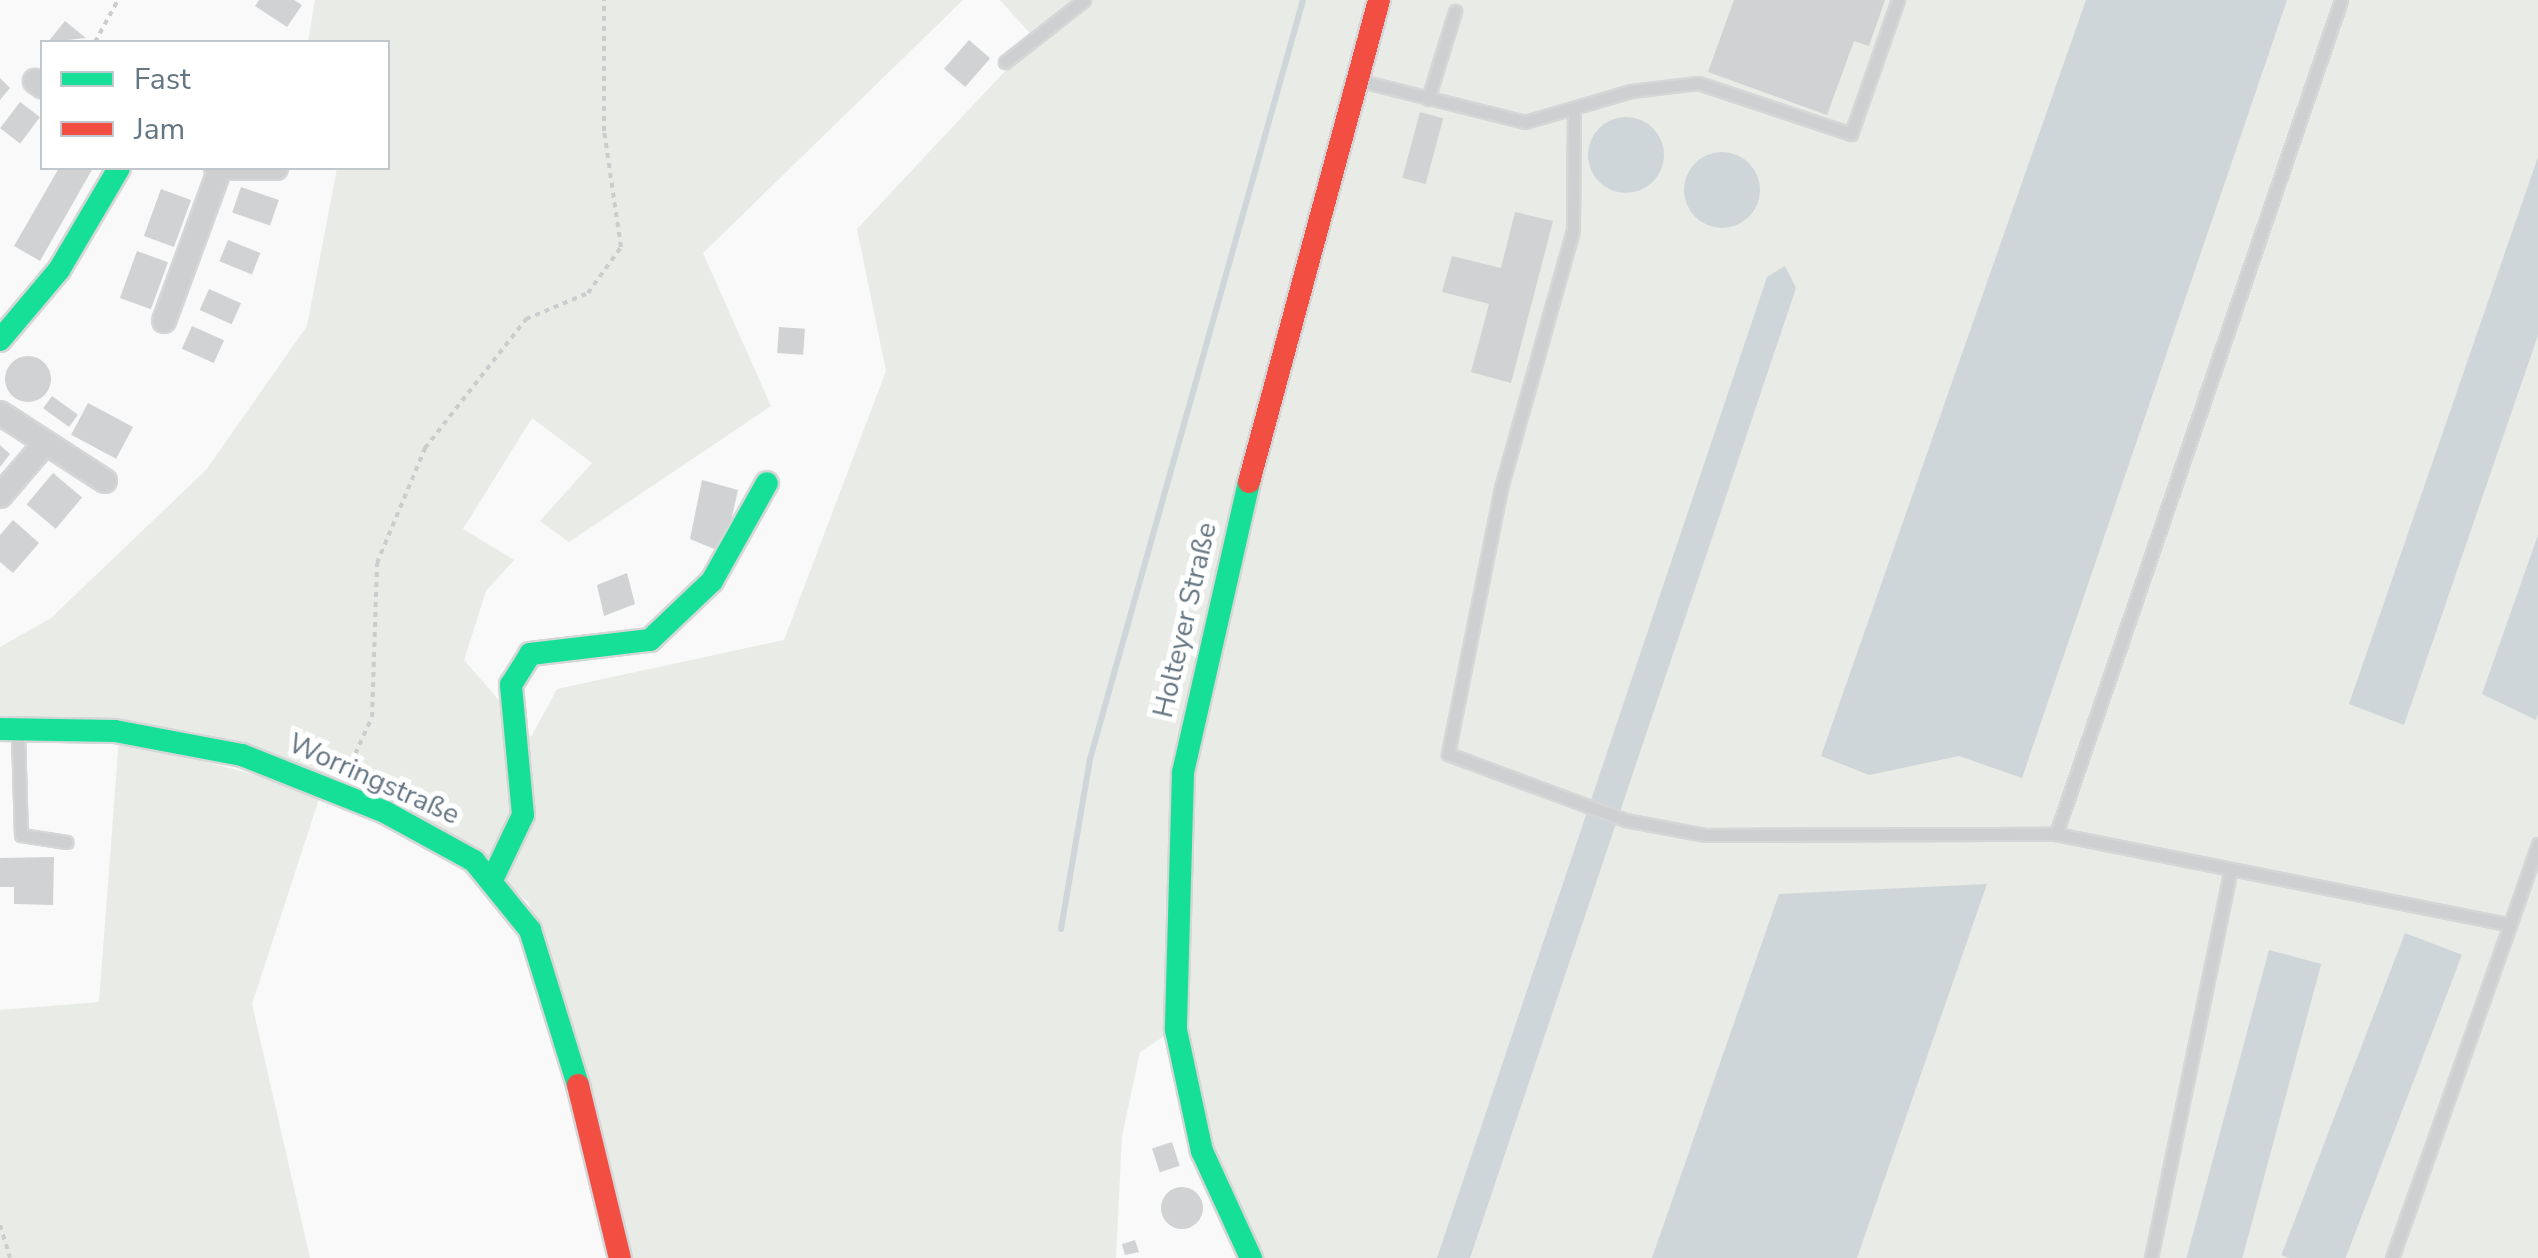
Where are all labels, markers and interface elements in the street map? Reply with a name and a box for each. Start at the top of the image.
legend [40,40,390,170]
text: Fast [134,59,191,100]
text: Jam [134,109,185,150]
street label: Holteyer Straße [1146,519,1224,721]
street label: Worringstraße [283,726,465,832]

